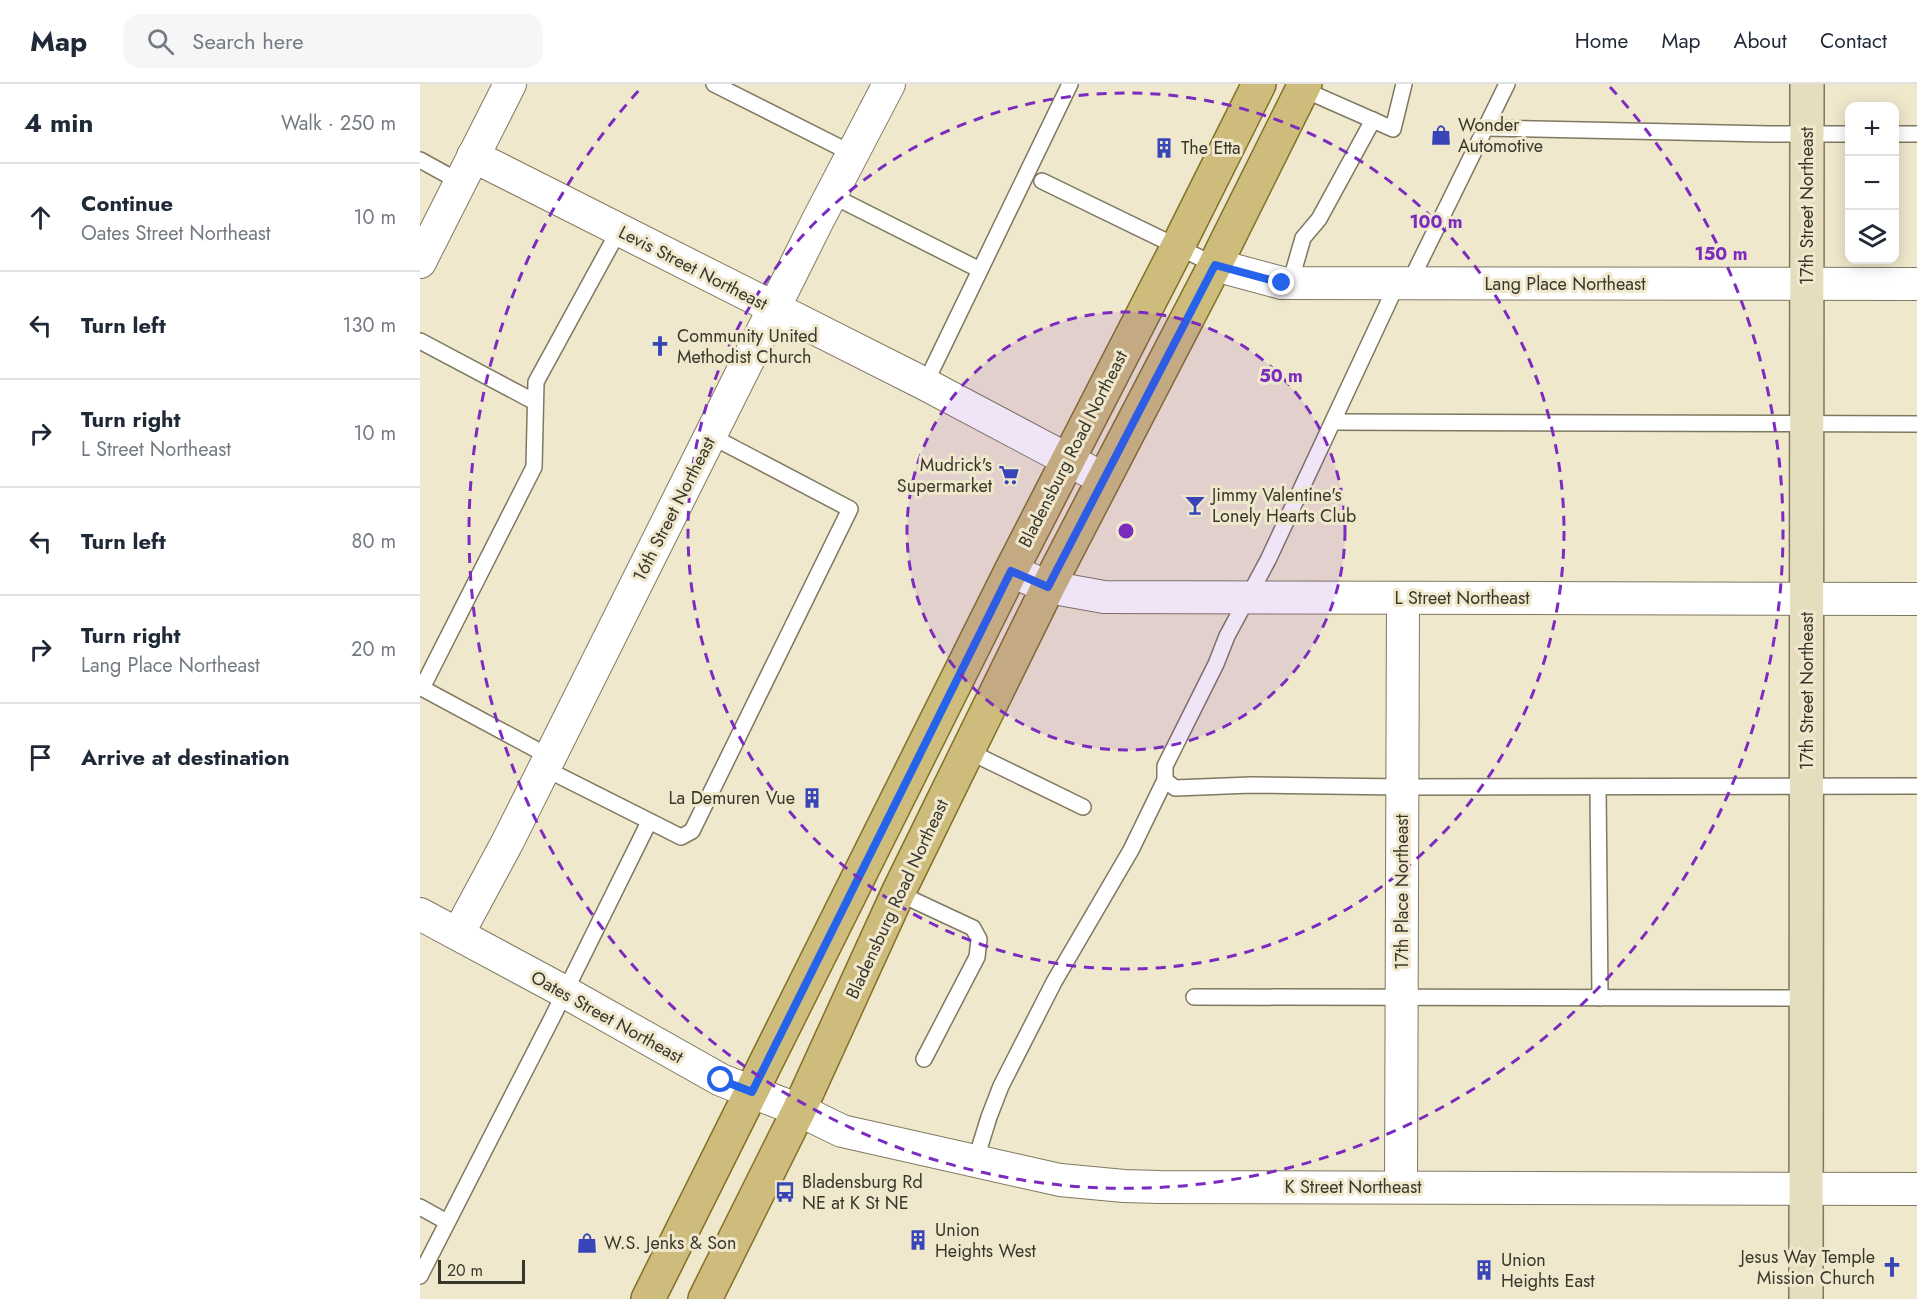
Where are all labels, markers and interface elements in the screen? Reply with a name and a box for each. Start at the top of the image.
search box [123,14,543,68]
text: Map [30,21,87,62]
icon: search [144,25,177,58]
text: Search here [192,25,304,57]
text: Home [1575,26,1628,56]
text: Map [1661,26,1701,56]
text: About [1734,26,1787,56]
text: Contact [1820,26,1887,56]
map controls [1845,102,1899,264]
button: + [1845,102,1899,156]
text: 4 min [24,104,93,142]
text: Walk · 250 m [281,109,396,138]
place label: Wonder Automotive [1458,112,1543,159]
shop icon: Wonder Automotive [1429,123,1453,147]
street label: 17th Street Northeast [1794,126,1820,285]
place label: The Etta [1181,135,1241,161]
building icon: The Etta [1152,136,1176,160]
button: − [1845,156,1899,210]
text: Continue [81,187,173,219]
icon: ahead [24,201,57,234]
text: 10 m [353,203,396,232]
text: 100 m [1409,209,1463,235]
button: layers [1845,210,1899,264]
text: Oates Street Northeast [81,219,271,248]
street label: Levis Street Northeast [614,219,773,317]
text: 150 m [1695,241,1747,267]
route end [1268,269,1294,295]
street label: Lang Place Northeast [1484,271,1646,297]
icon: left [24,309,57,342]
text: Turn left [81,309,166,341]
text: 130 m [342,311,396,340]
place label: Community United Methodist Church [677,323,818,370]
church icon: Community United Methodist Church [648,334,672,358]
street label: Bladensburg Road Northeast [1012,345,1134,552]
text: 50 m [1259,363,1303,389]
text: Turn right [81,403,181,435]
icon: right [24,417,57,450]
text: 10 m [353,419,396,448]
street label: 16th Street Northeast [626,432,722,586]
text: L Street Northeast [81,435,231,464]
place label: Mudrick's Supermarket [897,452,993,499]
supermarket icon: Mudrick's Supermarket [997,463,1021,487]
place label: Jimmy Valentine's Lonely Hearts Club [1210,482,1356,529]
bar icon: Jimmy Valentine's Lonely Hearts Club [1183,493,1207,517]
centre of rings [1116,521,1136,541]
icon: left [24,525,57,558]
text: Turn left [81,525,166,557]
text: 80 m [351,527,396,556]
street label: L Street Northeast [1394,585,1530,611]
street label: 17th Street Northeast [1794,611,1820,770]
text: Turn right [81,619,181,651]
icon: right [24,633,57,666]
text: 20 m [351,635,396,664]
text: Lang Place Northeast [81,651,260,680]
icon: arrive [24,741,57,774]
text: Arrive at destination [81,741,290,773]
place label: La Demuren Vue [668,785,795,811]
building icon: La Demuren Vue [800,786,824,810]
street label: Bladensburg Road Northeast [839,794,955,1003]
street label: 17th Place Northeast [1389,813,1415,970]
street label: Oates Street Northeast [526,964,689,1070]
route start [707,1066,733,1092]
place label: Bladensburg Rd NE at K St NE [802,1169,923,1216]
street label: K Street Northeast [1284,1174,1422,1200]
bus stop icon: Bladensburg Rd NE at K St NE [773,1180,797,1204]
place label: Union Heights West [935,1217,1036,1264]
building icon: Union Heights West [906,1228,930,1252]
place label: W.S. Jenks & Son [604,1230,736,1256]
shop icon: W.S. Jenks & Son [575,1231,599,1255]
place label: Jesus Way Temple Mission Church [1739,1244,1875,1291]
place label: Union Heights East [1501,1247,1595,1294]
church icon: Jesus Way Temple Mission Church [1880,1255,1904,1279]
scale bar [438,1257,525,1284]
building icon: Union Heights East [1472,1258,1496,1282]
text: 20 m [447,1259,483,1282]

